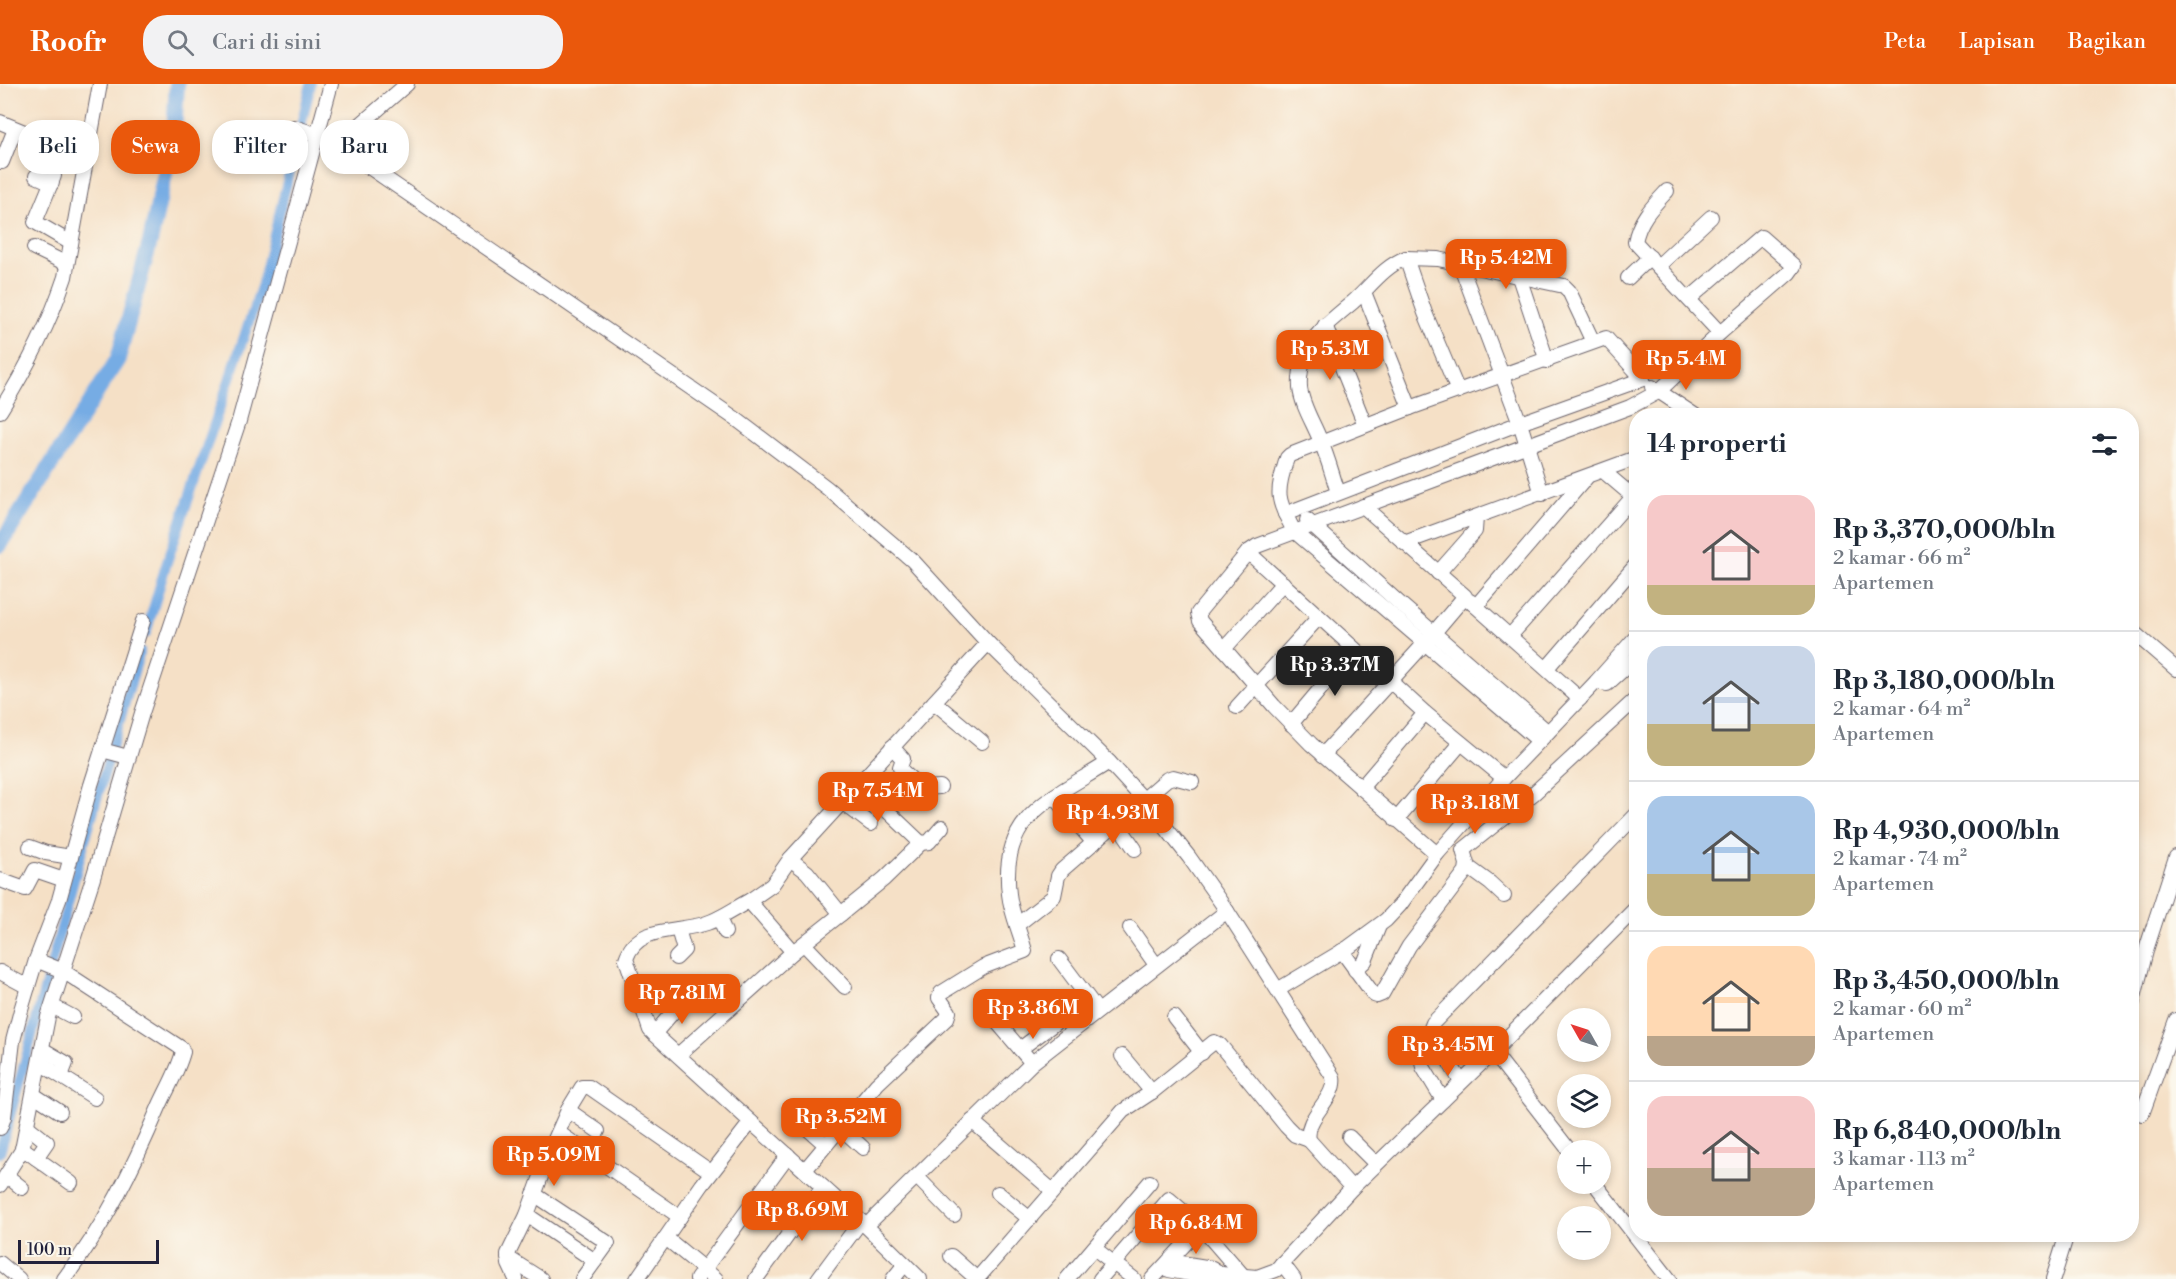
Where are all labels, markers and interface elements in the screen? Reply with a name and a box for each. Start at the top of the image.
search box [143,15,563,69]
text: Roofr [30,25,107,60]
icon: search [164,26,197,59]
text: Cari di sini [212,29,321,56]
text: Peta [1884,29,1926,55]
text: Lapisan [1959,29,2035,55]
text: Bagikan [2068,29,2146,55]
chip: Beli [18,120,99,174]
chip: Sewa [111,120,200,174]
chip: Filter [212,120,308,174]
chip: Baru [320,120,409,174]
pin: Rp 5.42M [1444,239,1568,290]
text: Rp 5.42M [1459,246,1553,271]
pin: Rp 5.3M [1275,330,1385,381]
text: Rp 5.3M [1290,337,1370,362]
pin: Rp 5.4M [1631,340,1741,391]
text: Rp 5.4M [1646,347,1726,372]
text: 14 properti [1647,428,1786,460]
icon: filters [2088,428,2121,461]
text: Rp 3,370,000/bln [1833,514,2056,546]
icon: home [1695,519,1767,591]
text: 2 kamar · 66 m² [1833,546,1970,571]
text: Apartemen [1833,571,1934,596]
pin: Rp 3.37M [1273,646,1397,697]
text: Rp 3.37M [1290,653,1380,678]
text: Rp 3,180,000/bln [1833,665,2055,697]
icon: home [1695,670,1767,742]
text: 2 kamar · 64 m² [1833,697,1971,722]
text: Apartemen [1833,722,1934,747]
pin: Rp 7.54M [816,772,940,823]
text: Rp 7.54M [832,779,924,804]
pin: Rp 3.18M [1413,784,1537,835]
text: Rp 3.18M [1431,791,1519,816]
pin: Rp 4.93M [1051,794,1175,845]
text: Rp 4.93M [1067,801,1159,826]
text: Rp 4,930,000/bln [1833,815,2060,847]
icon: home [1695,820,1767,892]
text: 2 kamar · 74 m² [1833,847,1967,872]
text: Apartemen [1833,872,1934,897]
text: Rp 3,450,000/bln [1833,965,2060,997]
icon: home [1695,970,1767,1042]
pin: Rp 7.81M [620,974,744,1025]
text: Rp 7.81M [638,981,726,1006]
pin: Rp 3.86M [971,989,1095,1040]
text: Rp 3.86M [987,996,1079,1021]
text: 2 kamar · 60 m² [1833,997,1972,1022]
north arrow [1557,1008,1611,1062]
map controls [1557,1008,1611,1260]
text: Apartemen [1833,1022,1934,1047]
pin: Rp 3.45M [1386,1026,1510,1077]
text: Rp 3.45M [1402,1033,1494,1058]
button: layers [1557,1074,1611,1128]
pin: Rp 3.52M [779,1098,903,1149]
text: Rp 3.52M [795,1105,887,1130]
text: Rp 6,840,000/bln [1833,1115,2061,1147]
icon: home [1695,1120,1767,1192]
pin: Rp 5.09M [492,1136,616,1187]
button: + [1557,1140,1611,1194]
text: Rp 5.09M [507,1143,601,1168]
text: 3 kamar · 113 m² [1833,1147,1975,1172]
text: Apartemen [1833,1172,1934,1197]
pin: Rp 8.69M [740,1191,864,1242]
text: Rp 8.69M [756,1198,848,1223]
pin: Rp 6.84M [1134,1204,1258,1255]
button: − [1557,1206,1611,1260]
text: Rp 6.84M [1149,1211,1243,1236]
scale bar [18,1237,159,1264]
text: 100 m [27,1240,72,1260]

